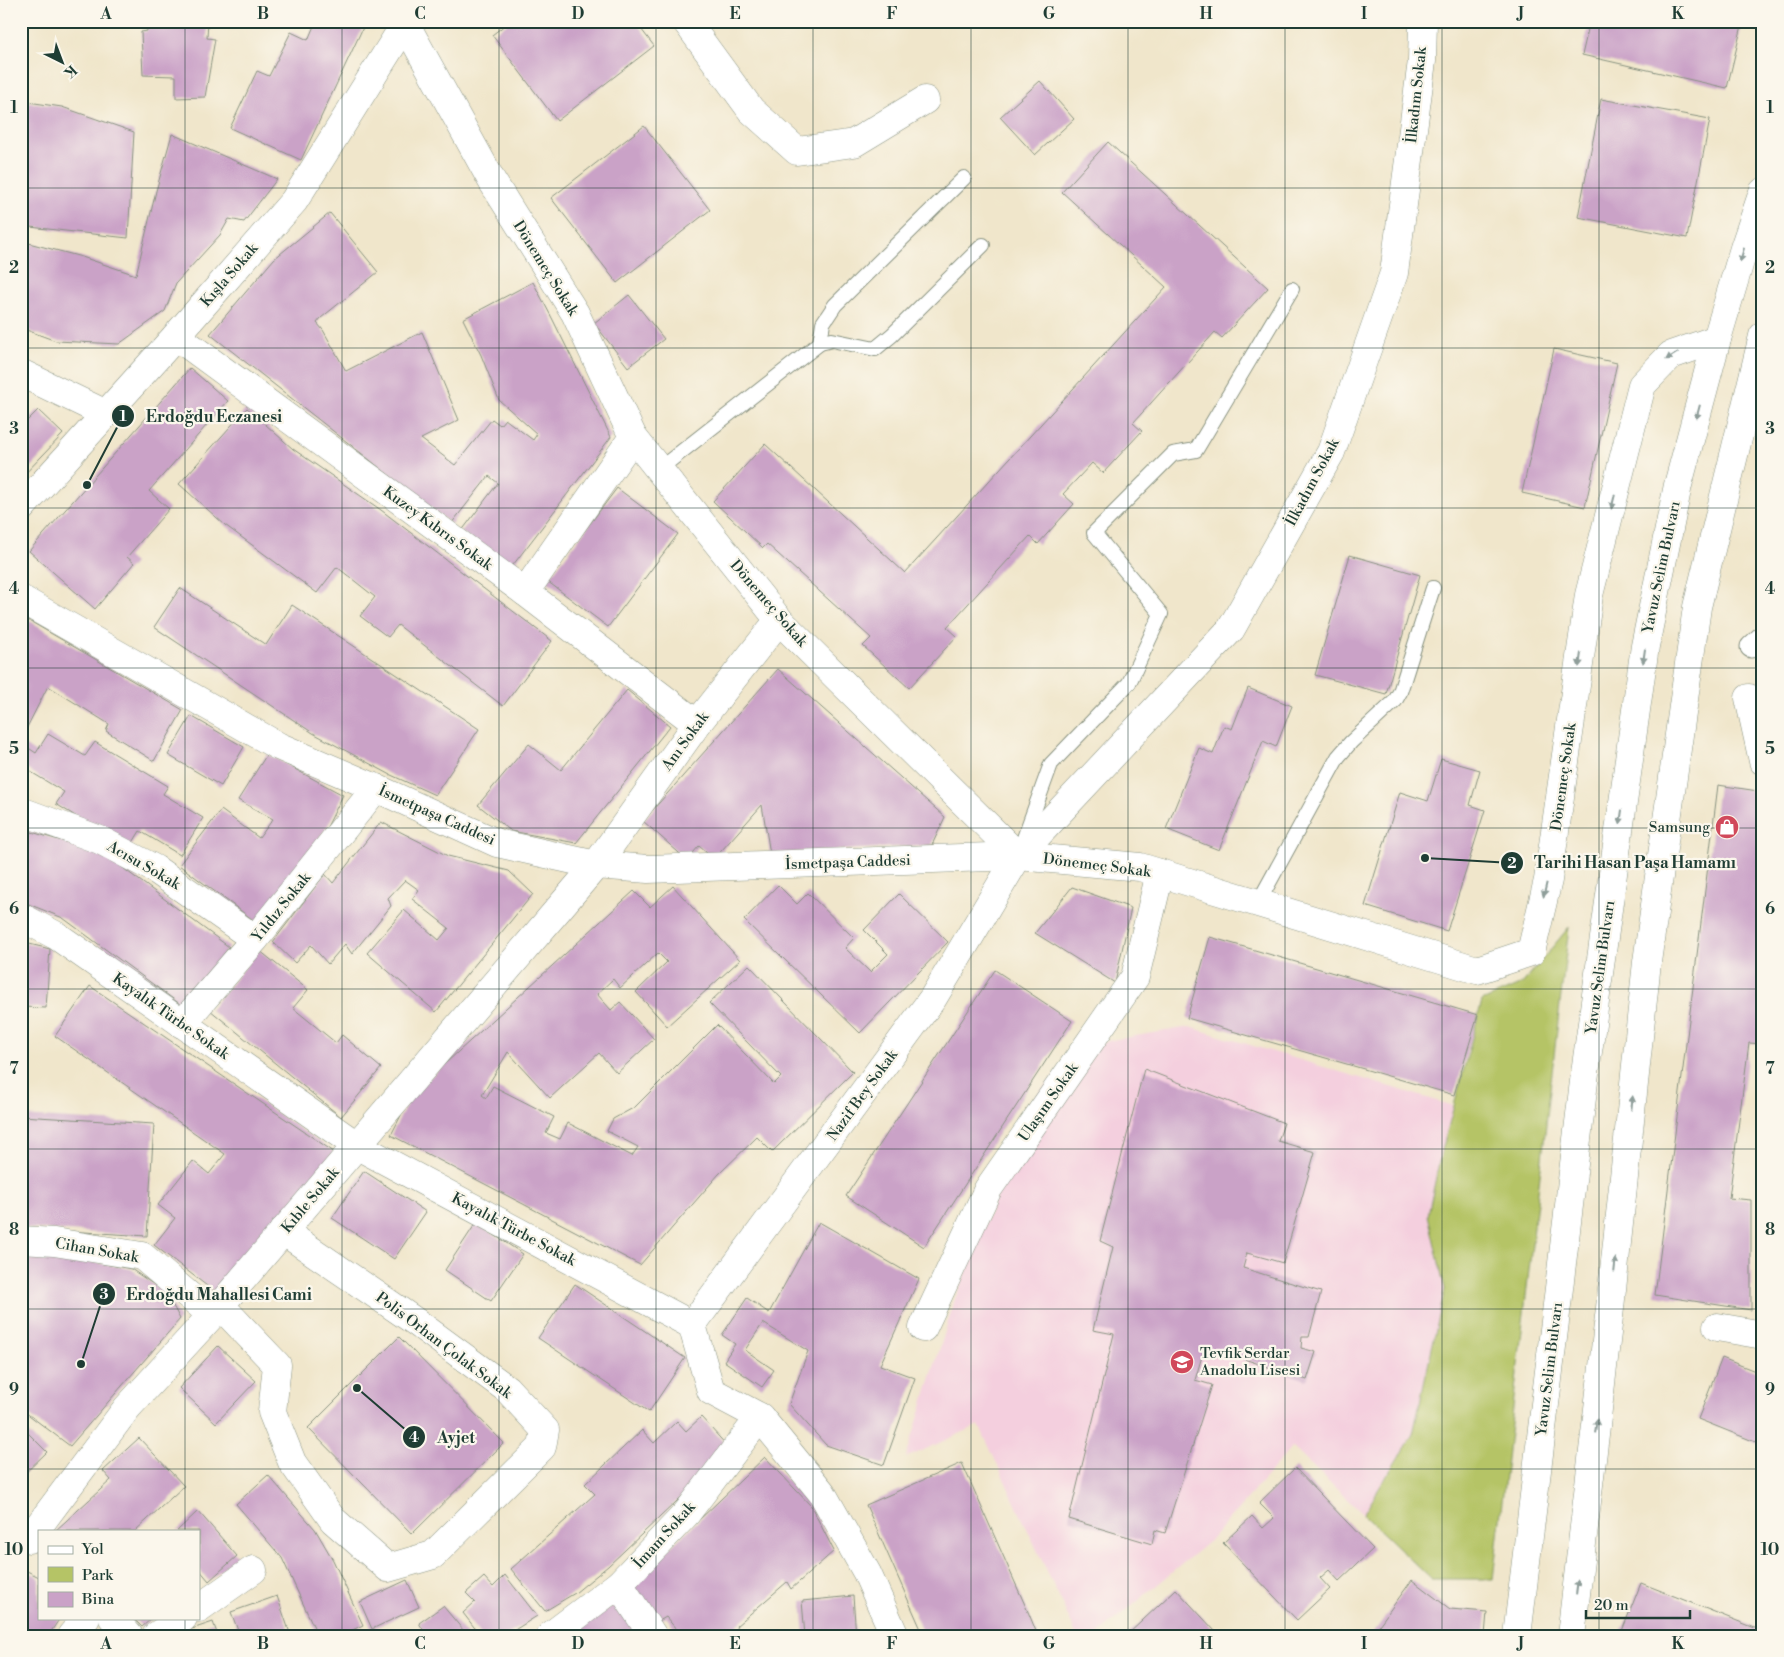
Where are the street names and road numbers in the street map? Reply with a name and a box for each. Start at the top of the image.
street label: İlkadım Sokak [1401,45,1431,144]
street label: Dönemeç Sokak [509,217,583,320]
street label: Kışla Sokak [197,239,263,311]
street label: İlkadım Sokak [1281,434,1344,529]
street label: Kuzey Kıbrıs Sokak [379,482,497,575]
street label: Yavuz Selim Bulvarı [1638,499,1685,636]
street label: Dönemeç Sokak [726,556,812,651]
street label: Anı Sokak [657,707,714,775]
street label: Dönemeç Sokak [1547,721,1581,832]
street label: İsmetpaşa Caddesi [375,780,499,850]
street label: Acısu Sokak [103,836,185,895]
street label: Dönemeç Sokak [1042,849,1153,882]
street label: İsmetpaşa Caddesi [785,850,911,874]
street label: Yıldız Sokak [247,868,316,947]
street label: Yavuz Selim Bulvarı [1582,899,1619,1036]
street label: Kayalık Türbe Sokak [109,969,234,1065]
street label: Nazif Bey Sokak [823,1045,903,1145]
street label: Ulaşım Sokak [1014,1058,1083,1145]
street label: Kıble Sokak [277,1163,344,1237]
street label: Kayalık Türbe Sokak [448,1189,580,1271]
street label: Cihan Sokak [54,1234,141,1267]
street label: Polis Orhan Çolak Sokak [372,1288,517,1404]
street label: Yavuz Selim Bulvarı [1532,1301,1567,1438]
street label: İmam Sokak [629,1496,700,1573]

